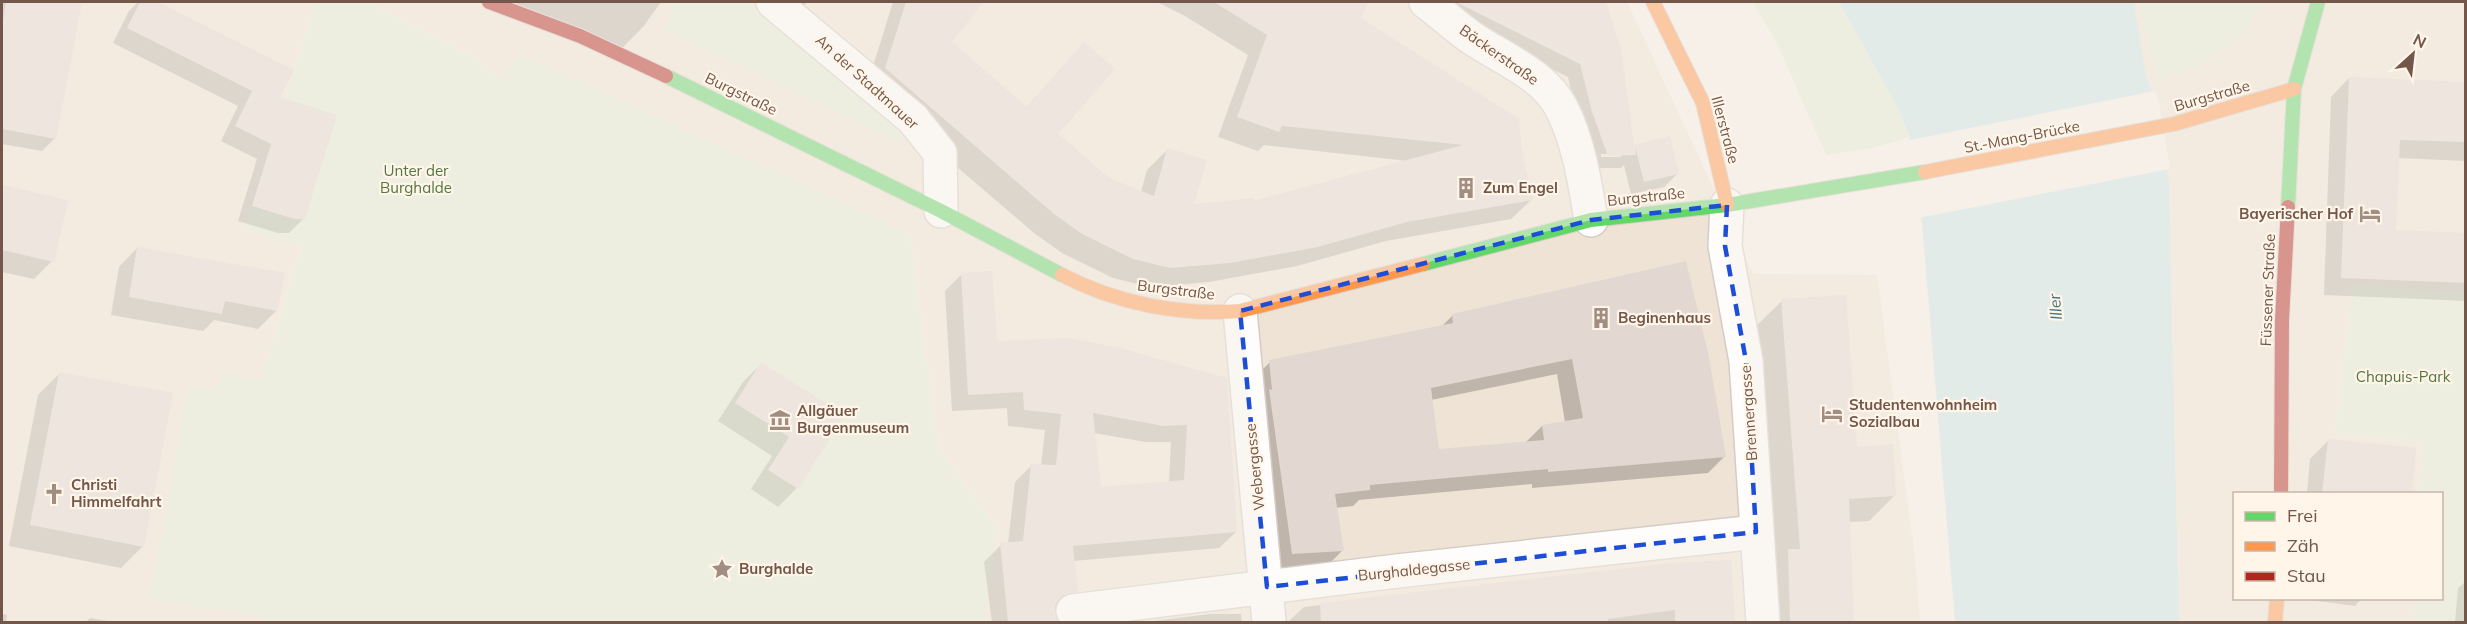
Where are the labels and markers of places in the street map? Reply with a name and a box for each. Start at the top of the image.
building icon: Zum Engel [1454,176,1478,200]
place label: Zum Engel [1483,178,1558,197]
hotel icon: Bayerischer Hof [2358,202,2382,226]
place label: Bayerischer Hof [2239,204,2353,223]
building icon: Beginenhaus [1589,306,1613,330]
place label: Beginenhaus [1618,308,1711,327]
place label: Studentenwohnheim Sozialbau [1849,395,1997,431]
place label: Allgäuer Burgenmuseum [797,401,909,437]
hotel icon: Studentenwohnheim Sozialbau [1820,402,1844,426]
museum icon: Allgäuer Burgenmuseum [768,408,792,432]
place label: Christi Himmelfahrt [71,475,162,511]
church icon: Christi Himmelfahrt [42,482,66,506]
place icon: Burghalde [710,557,734,581]
place label: Burghalde [739,559,813,578]

